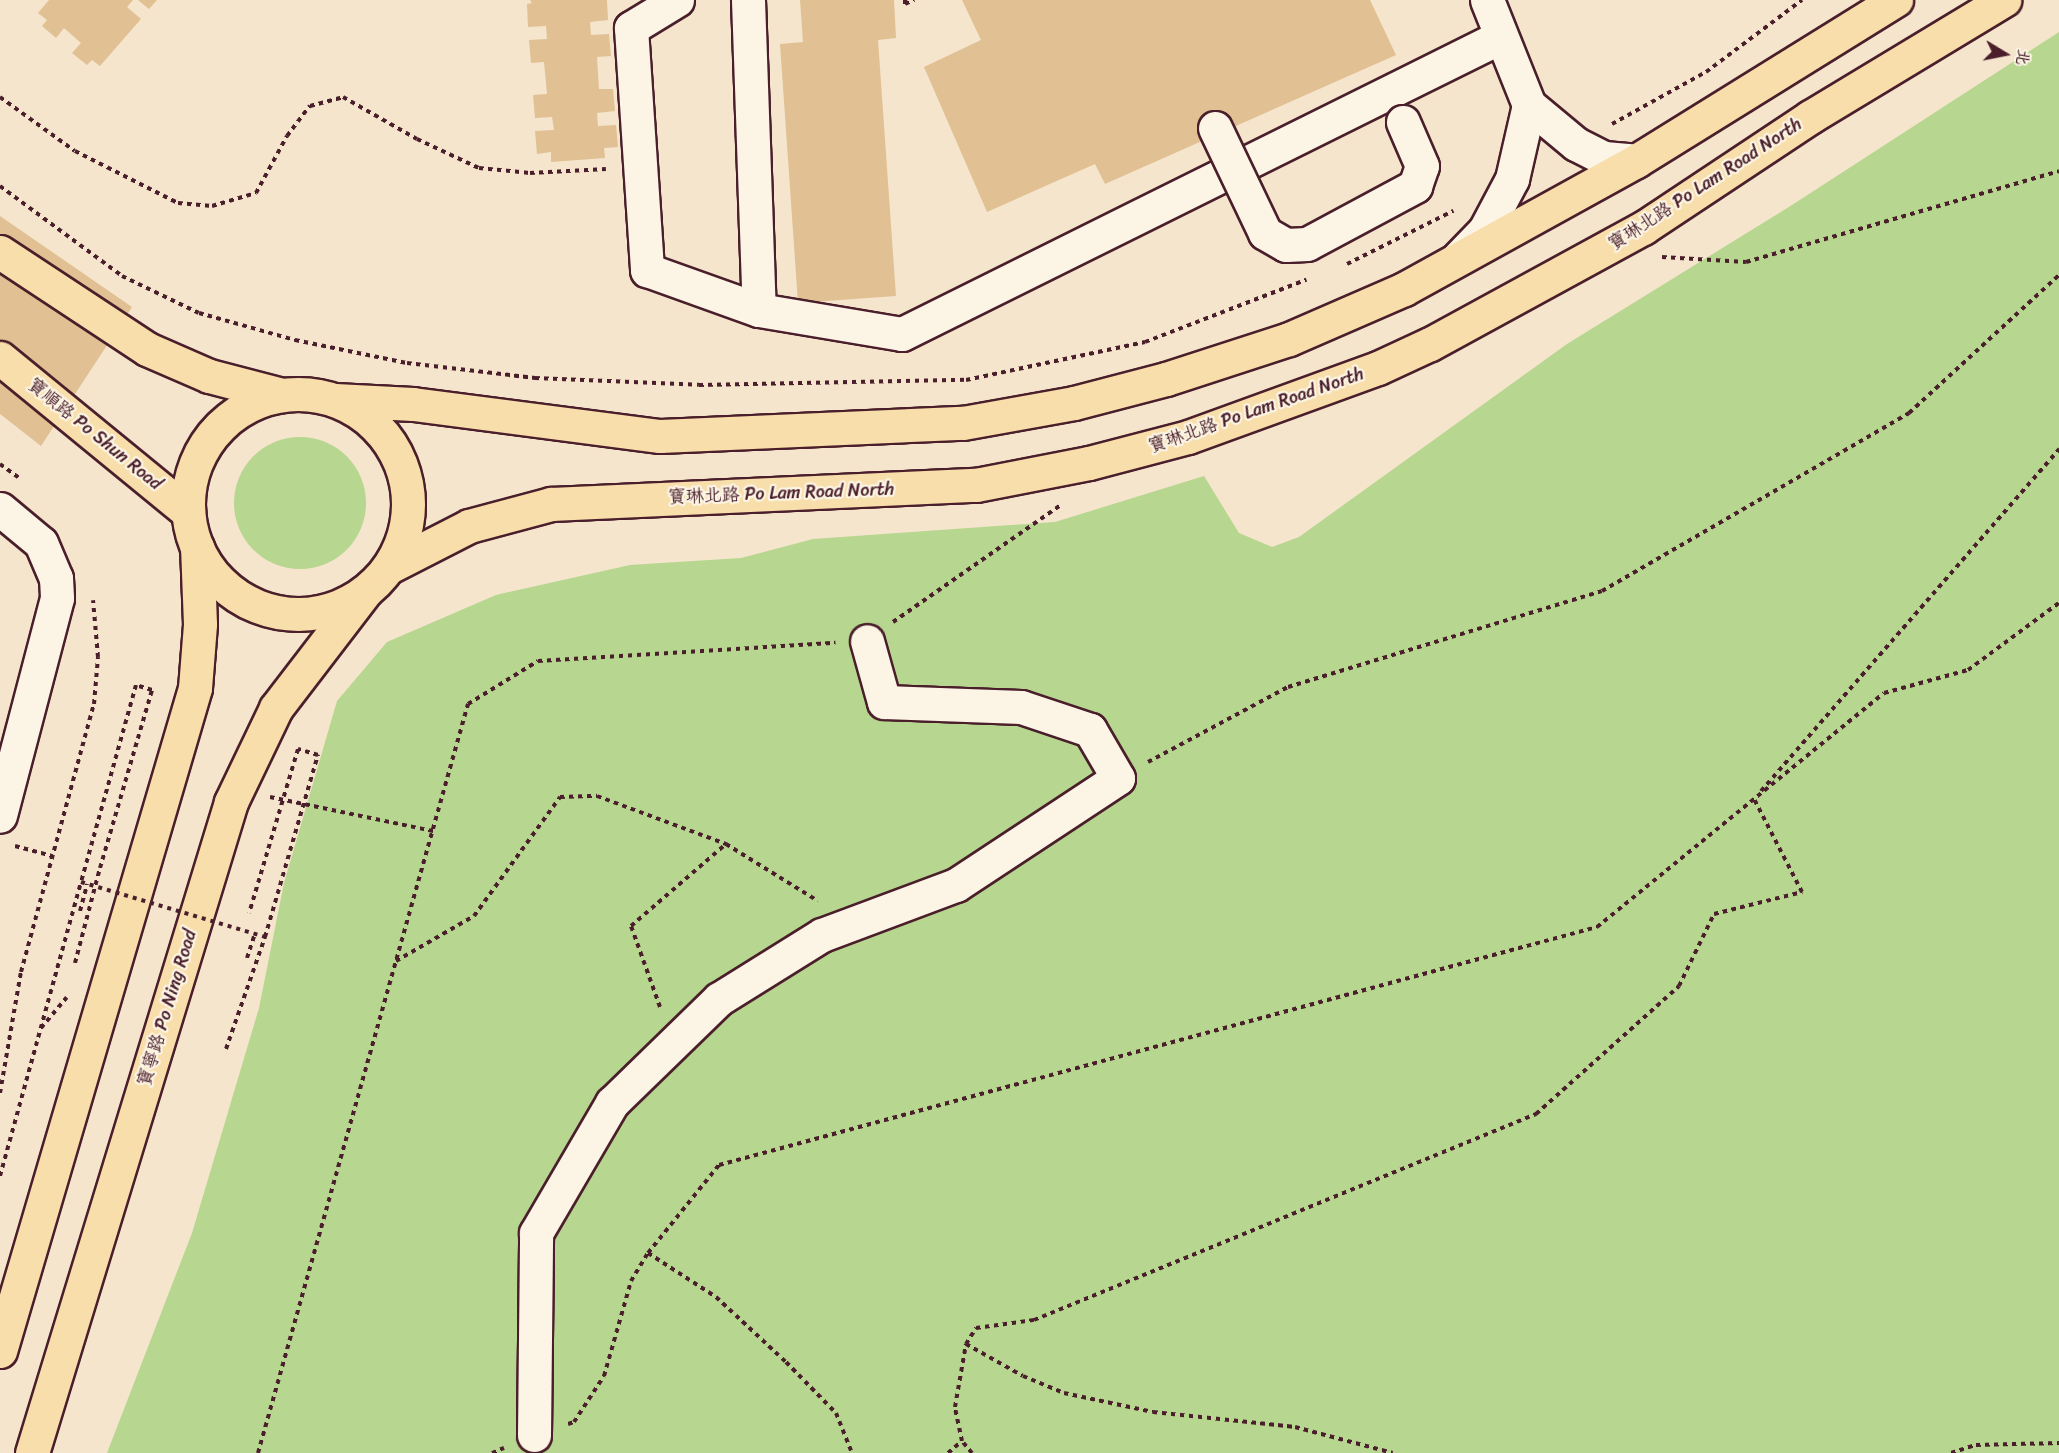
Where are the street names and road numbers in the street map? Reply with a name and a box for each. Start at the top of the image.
street label: 寶琳北路 Po Lam Road North [1604,113,1806,255]
street label: 寶琳北路 Po Lam Road North [1145,363,1367,457]
street label: 寶順路 Po Shun Road [23,373,167,495]
street label: 寶琳北路 Po Lam Road North [667,478,895,508]
street label: 寶寧路 Po Ning Road [133,927,201,1089]

